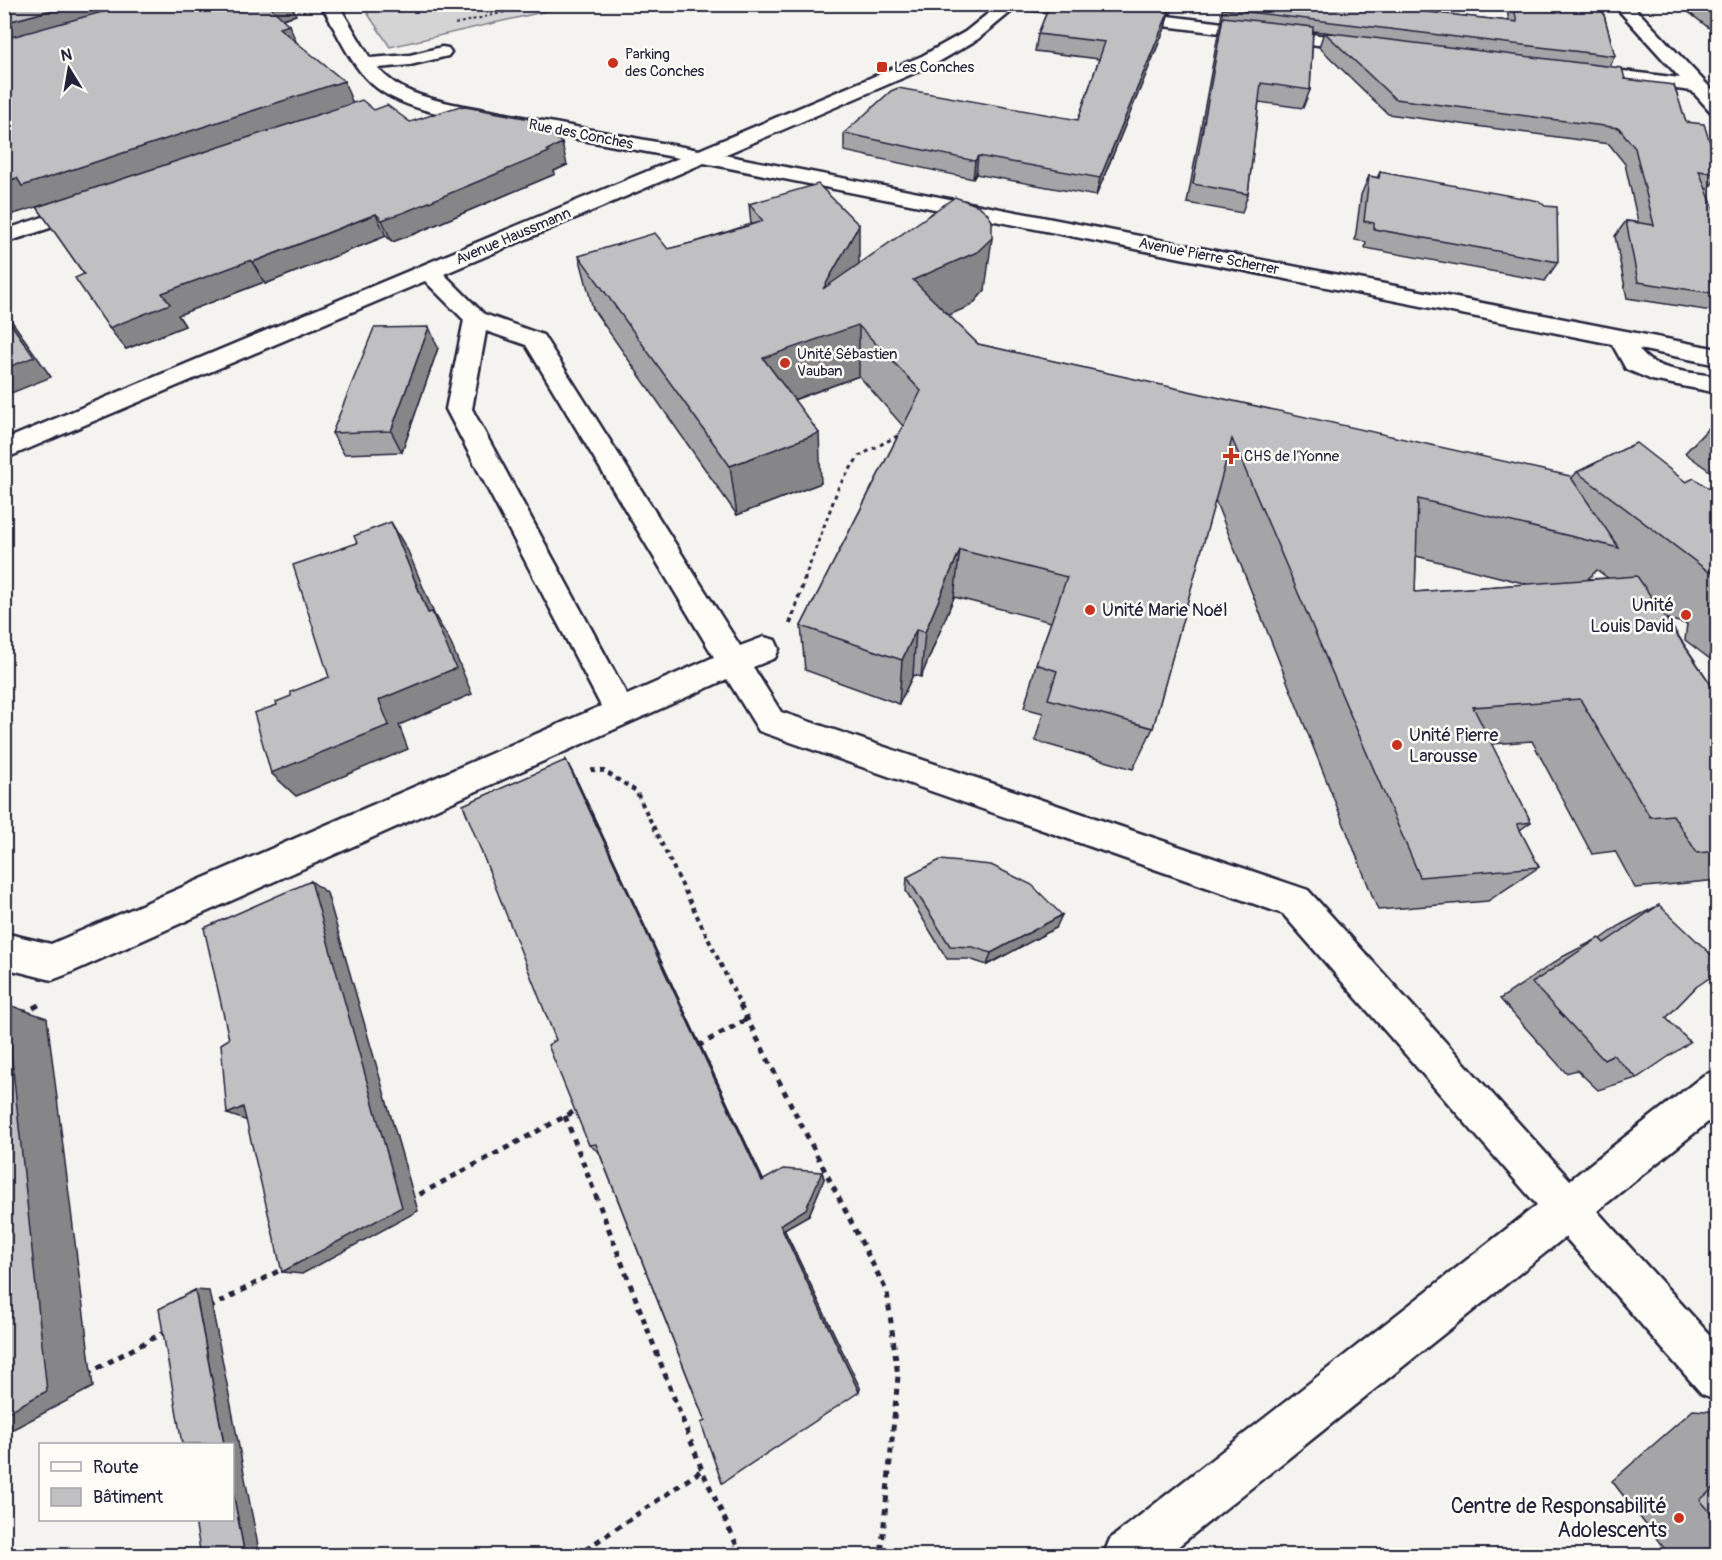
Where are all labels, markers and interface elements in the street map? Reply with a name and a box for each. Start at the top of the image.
north arrow [39,39,99,99]
text: N [59,44,74,66]
place label: Parking des Conches [625,45,705,81]
marker: Parking des Conches [606,56,620,70]
place label: Les Conches [894,58,975,77]
marker: Les Conches [875,60,889,74]
street label: Rue des Conches [527,115,635,154]
street label: Avenue Haussmann [453,204,574,269]
street label: Avenue Pierre Scherrer [1137,234,1281,280]
place label: Unité Sébastien Vauban [797,345,897,381]
marker: Unité Sébastien Vauban [778,356,792,370]
marker: CHS de l'Yonne [1222,447,1240,465]
place label: CHS de l'Yonne [1244,447,1340,466]
place label: Unité Louis David [1590,594,1674,638]
place label: Unité Marie Noël [1102,599,1228,622]
marker: Unité Marie Noël [1083,603,1097,617]
marker: Unité Louis David [1679,608,1693,622]
place label: Unité Pierre Larousse [1409,724,1499,768]
marker: Unité Pierre Larousse [1390,738,1404,752]
legend [39,1443,234,1521]
text: Route [93,1456,138,1479]
text: Bâtiment [93,1486,164,1509]
place label: Centre de Responsabilité Adolescents [1451,1493,1668,1544]
marker: Centre de Responsabilité Adolescents [1672,1511,1686,1525]

